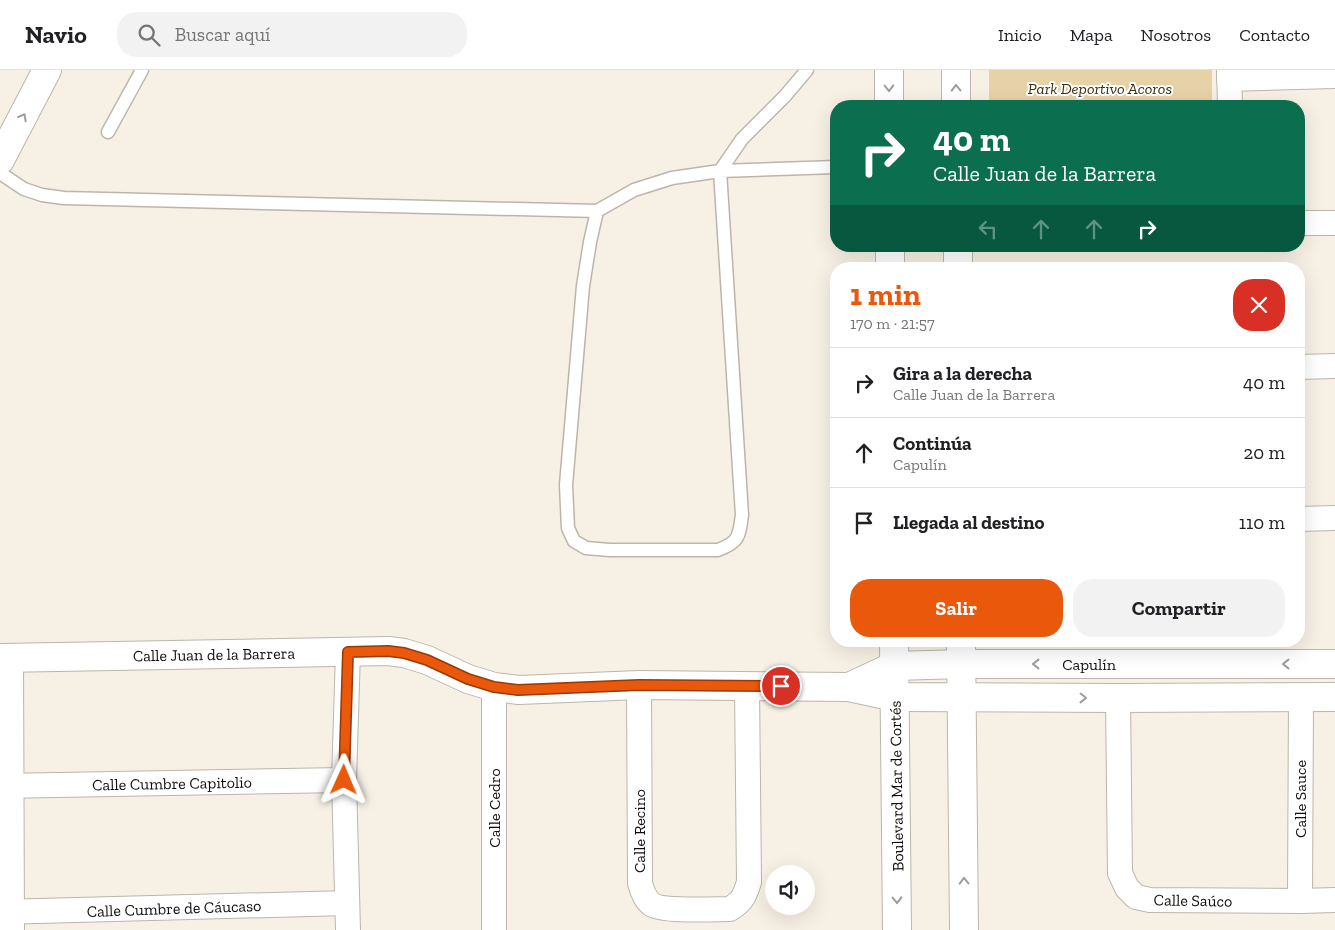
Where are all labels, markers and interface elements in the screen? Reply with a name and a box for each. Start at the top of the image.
search box [117,12,467,57]
text: Navio [25,20,87,49]
icon: search [135,21,163,49]
text: Buscar aquí [175,23,270,46]
text: Inicio [998,24,1042,46]
text: Mapa [1070,24,1113,46]
text: Nosotros [1141,24,1211,46]
text: Contacto [1239,24,1310,46]
park label: Park Deportivo Acoros [1028,79,1172,98]
one-way arrow [884,84,894,92]
one-way arrow [951,84,961,92]
one-way arrow [17,113,27,122]
text: 40 m [933,118,1010,160]
icon: right [850,120,915,185]
text: Calle Juan de la Barrera [933,160,1156,187]
icon: left [974,215,1002,243]
icon: ahead [1027,215,1055,243]
icon: ahead [1080,215,1108,243]
icon: right [1133,215,1161,243]
text: 1 min [850,277,921,313]
button: close [1233,279,1285,331]
text: 170 m · 21:57 [850,314,935,333]
text: Gira a la derecha [893,362,1032,385]
icon: right [850,369,878,397]
text: 40 m [1243,371,1285,394]
text: Calle Juan de la Barrera [893,385,1055,404]
text: Continúa [893,432,972,455]
icon: ahead [850,439,878,467]
text: 20 m [1244,441,1285,464]
text: Capulín [893,455,947,474]
icon: arrive [850,509,878,537]
text: Llegada al destino [893,511,1044,534]
text: 110 m [1239,511,1285,534]
button: Salir [850,579,1063,637]
button: Compartir [1073,579,1285,637]
street label: Calle Juan de la Barrera [133,644,296,665]
street label: Capulín [1062,655,1117,674]
one-way arrow [1032,659,1040,669]
one-way arrow [1282,659,1290,669]
pin [760,665,802,707]
icon: arrive [767,672,795,700]
one-way arrow [1080,693,1088,703]
street label: Boulevard Mar de Cortés [886,700,907,872]
position arrow [317,753,369,805]
street label: Calle Sauce [1291,760,1310,838]
street label: Calle Cedro [485,768,504,848]
street label: Calle Cumbre Capitolio [92,773,252,794]
street label: Calle Recino [630,789,649,873]
map controls [765,865,815,915]
button: sound [765,865,815,915]
one-way arrow [959,877,969,885]
street label: Calle Saúco [1154,890,1232,911]
street label: Calle Cumbre de Cáucaso [86,896,262,921]
one-way arrow [892,896,902,904]

